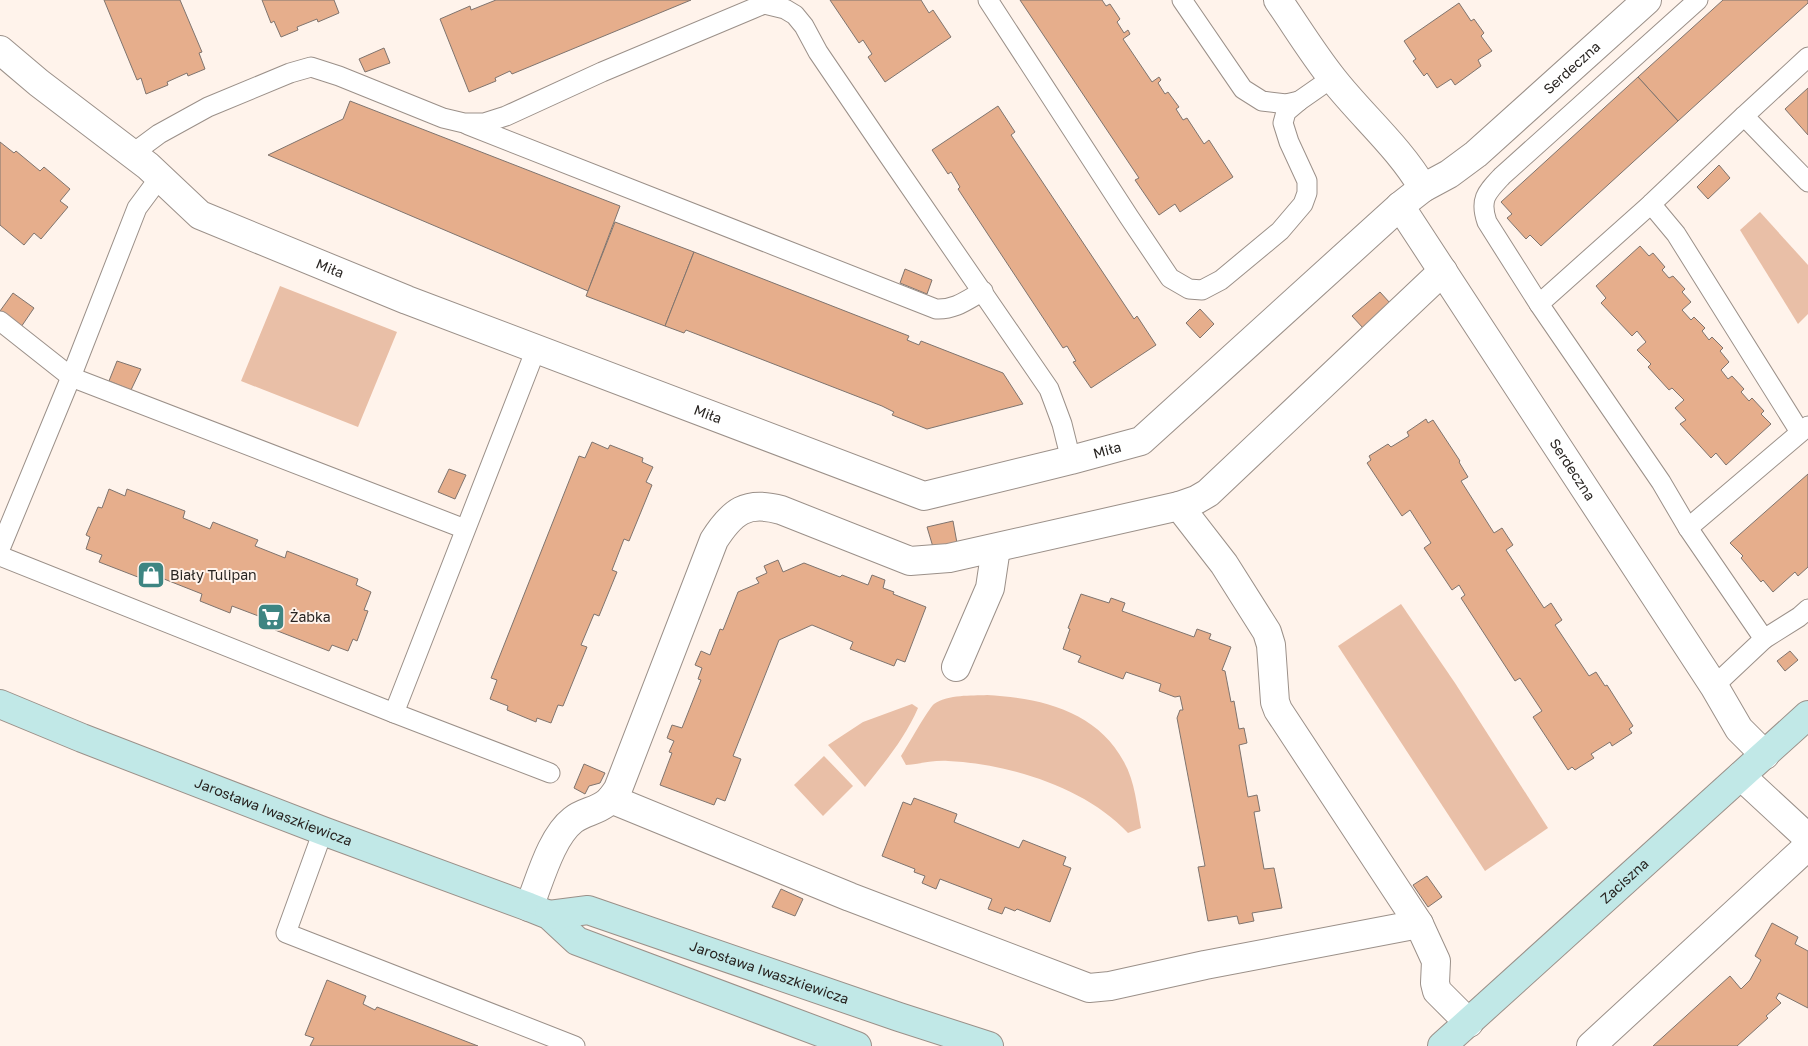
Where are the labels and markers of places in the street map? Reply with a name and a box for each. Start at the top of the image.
shop icon: Biały Tulipan [136,560,166,590]
place label: Biały Tulipan [170,566,257,583]
supermarket icon: Żabka [256,602,286,632]
place label: Żabka [290,608,331,625]

